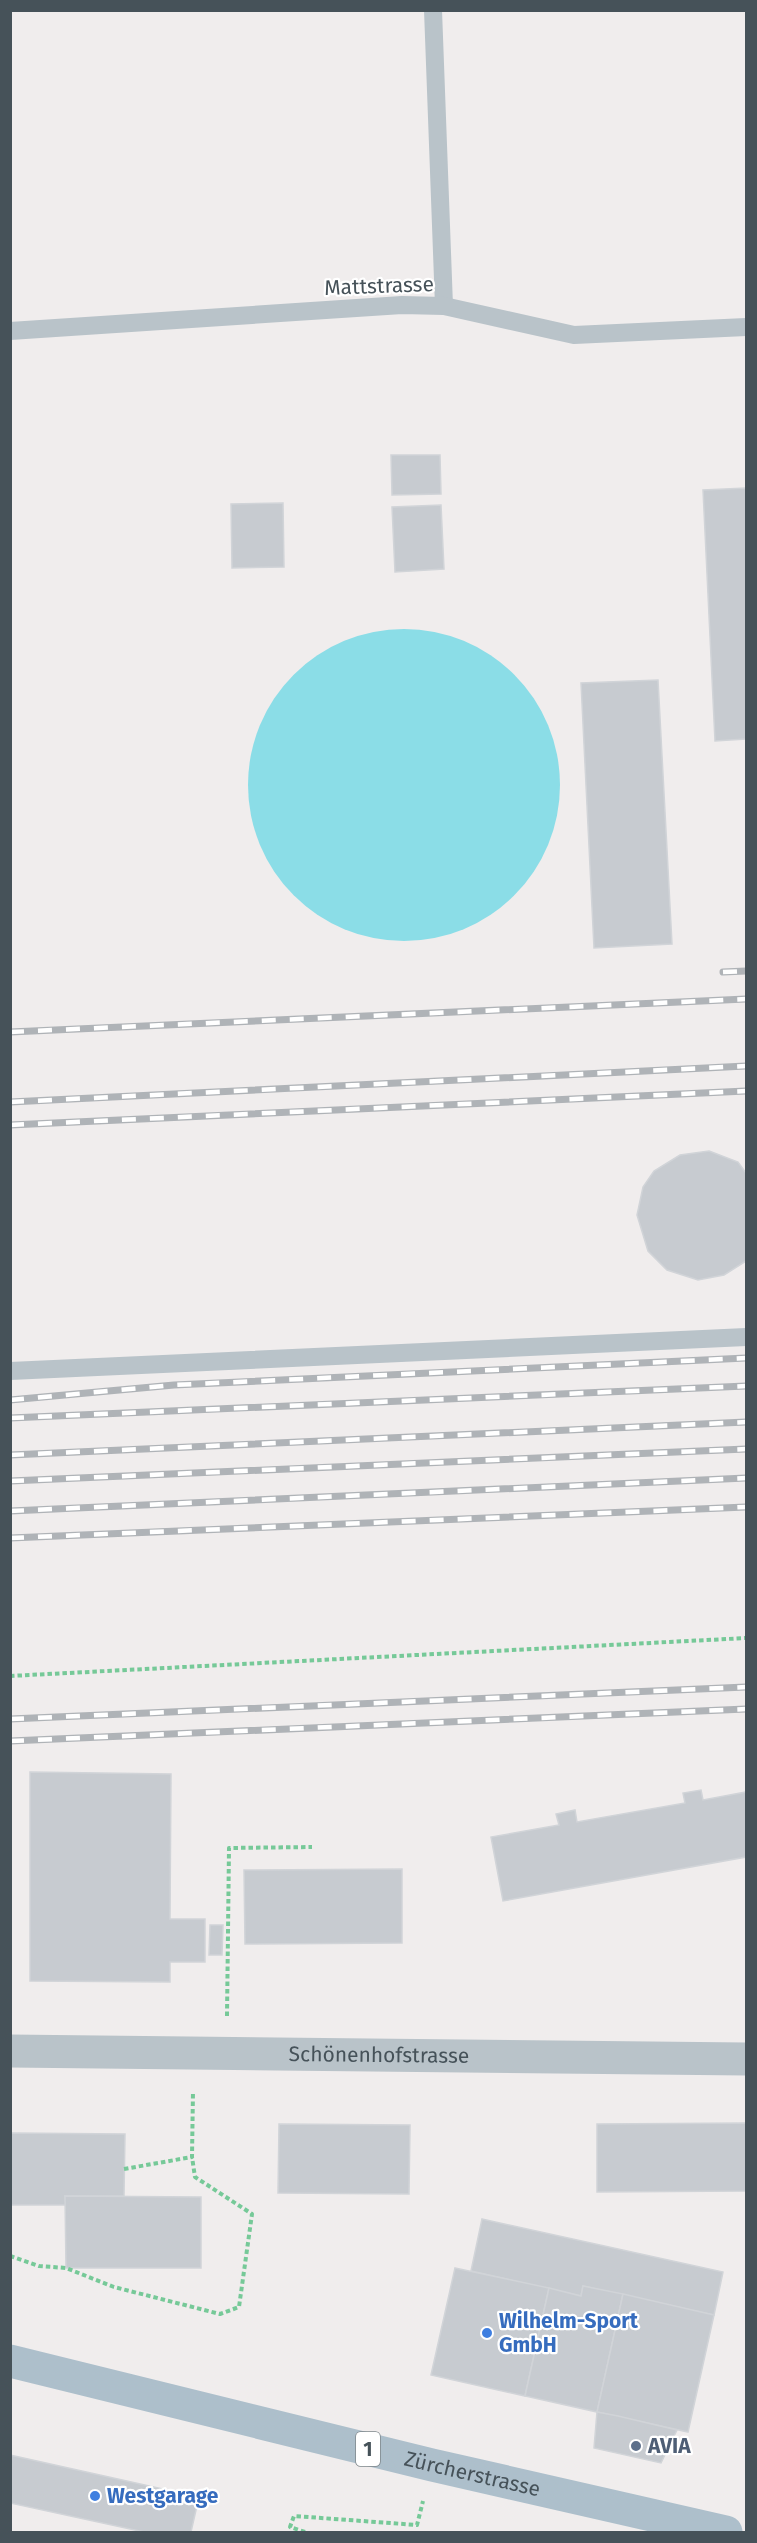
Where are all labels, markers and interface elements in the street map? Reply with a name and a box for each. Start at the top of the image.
street label: Mattstrasse [324,271,434,301]
street label: Schönenhofstrasse [289,2041,469,2069]
place label: Wilhelm-Sport GmbH [499,2308,639,2358]
marker: Wilhelm-Sport GmbH [480,2326,494,2340]
road number: 1 [356,2432,380,2466]
place label: AVIA [647,2433,691,2459]
marker: AVIA [629,2439,643,2453]
street label: Zürcherstrasse [402,2446,543,2502]
place label: Westgarage [107,2483,219,2509]
marker: Westgarage [88,2489,102,2503]

